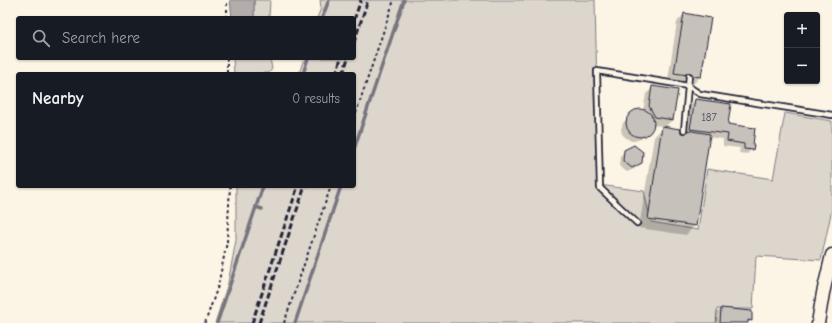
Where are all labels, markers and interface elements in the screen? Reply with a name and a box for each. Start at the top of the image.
map controls [784,12,820,84]
button: + [784,12,820,48]
search box [16,16,356,60]
icon: search [30,27,52,49]
text: Search here [62,29,140,47]
button: − [784,48,820,84]
text: Nearby [32,89,83,108]
text: 0 results [292,91,340,106]
house number: 187 [701,111,717,124]

